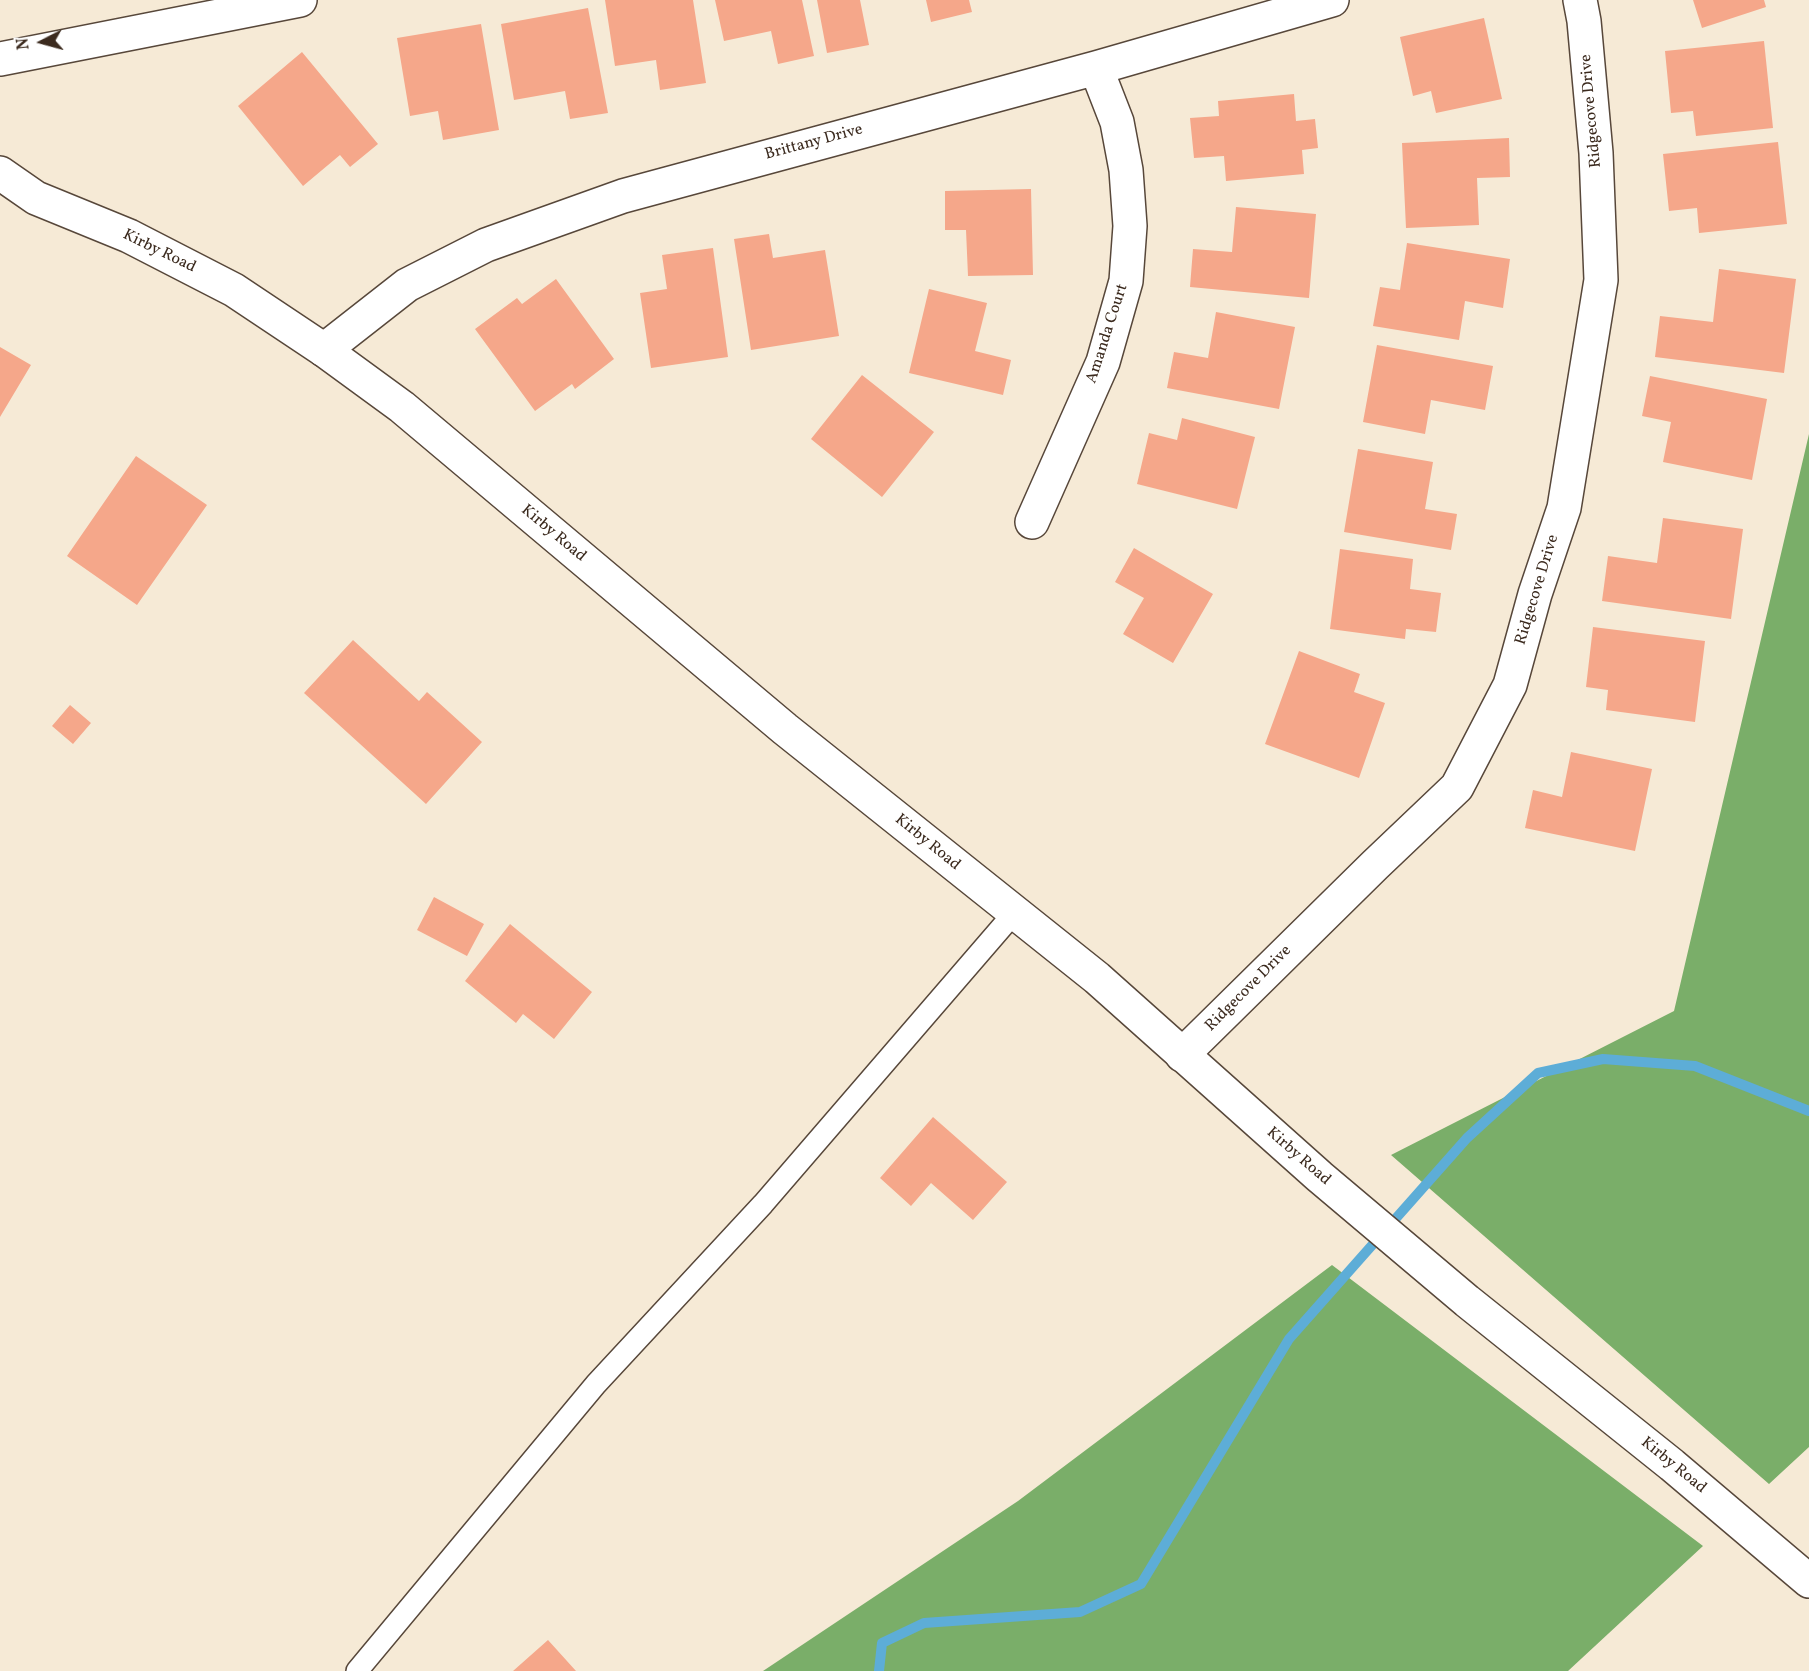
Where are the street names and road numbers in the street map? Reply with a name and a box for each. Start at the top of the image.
street label: Ridgecove Drive [1577,53,1607,169]
street label: Brittany Drive [763,121,865,165]
street label: Kirby Road [119,226,199,278]
street label: Amanda Court [1083,282,1133,386]
street label: Kirby Road [517,501,589,567]
street label: Ridgecove Drive [1512,533,1564,647]
street label: Kirby Road [890,811,964,875]
street label: Ridgecove Drive [1202,942,1296,1036]
street label: Kirby Road [1262,1124,1334,1190]
street label: Kirby Road [1636,1434,1710,1498]

